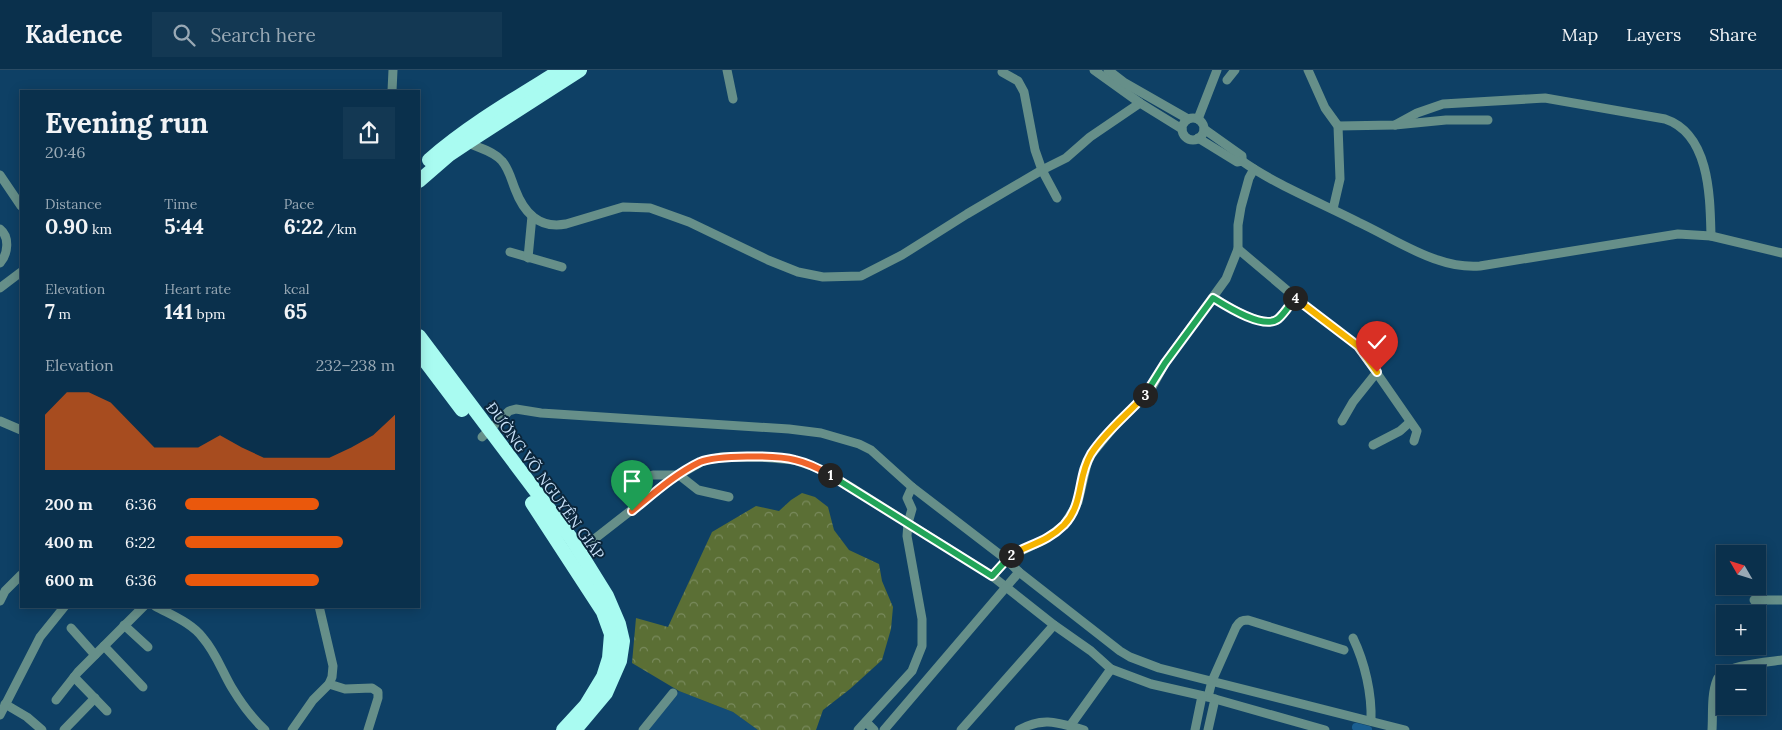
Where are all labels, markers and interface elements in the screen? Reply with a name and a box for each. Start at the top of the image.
search box [152,12,502,57]
text: Kadence [25,19,122,50]
icon: search [170,21,198,49]
text: Search here [210,23,316,47]
text: Map [1562,23,1598,46]
text: Layers [1626,23,1681,46]
text: Share [1709,23,1757,46]
text: Evening run [45,105,208,141]
button: share [343,107,395,159]
text: 20:46 [45,142,85,162]
text: Distance [45,195,102,213]
text: Time [164,195,197,213]
text: Pace [284,195,314,213]
text: 0.90 [45,213,88,240]
text: 5:44 [164,213,204,240]
text: 6:22 [284,213,323,240]
text: km [88,220,112,238]
text: /km [323,220,357,238]
text: Elevation [45,280,105,298]
text: Heart rate [164,280,231,298]
text: kcal [284,280,310,298]
pin: 4 [1282,286,1308,310]
text: 4 [1292,289,1299,307]
text: 7 [45,298,55,325]
text: 141 [164,298,193,325]
text: 65 [284,298,307,325]
text: m [55,305,71,323]
text: bpm [193,305,226,323]
pin [1356,321,1398,372]
icon: check [1363,328,1391,356]
text: Elevation [45,355,114,375]
text: 232–238 m [316,355,395,375]
pin: 3 [1132,382,1158,408]
text: 3 [1142,386,1149,404]
street label: ĐƯỜNG VÕ NGUYÊN GIÁP [482,398,610,563]
pin [611,460,653,511]
pin: 1 [818,462,842,488]
text: 1 [828,466,833,484]
icon: arrive [618,467,646,495]
text: 200 m [45,494,93,514]
text: 6:36 [125,494,156,514]
text: 400 m [45,532,93,552]
text: 6:22 [125,532,155,552]
pin: 2 [998,542,1024,568]
north arrow [1716,545,1766,595]
map controls [1716,545,1766,715]
text: 2 [1008,546,1015,564]
text: 600 m [45,570,93,590]
text: 6:36 [125,570,156,590]
button: + [1716,605,1766,655]
button: − [1716,665,1766,715]

